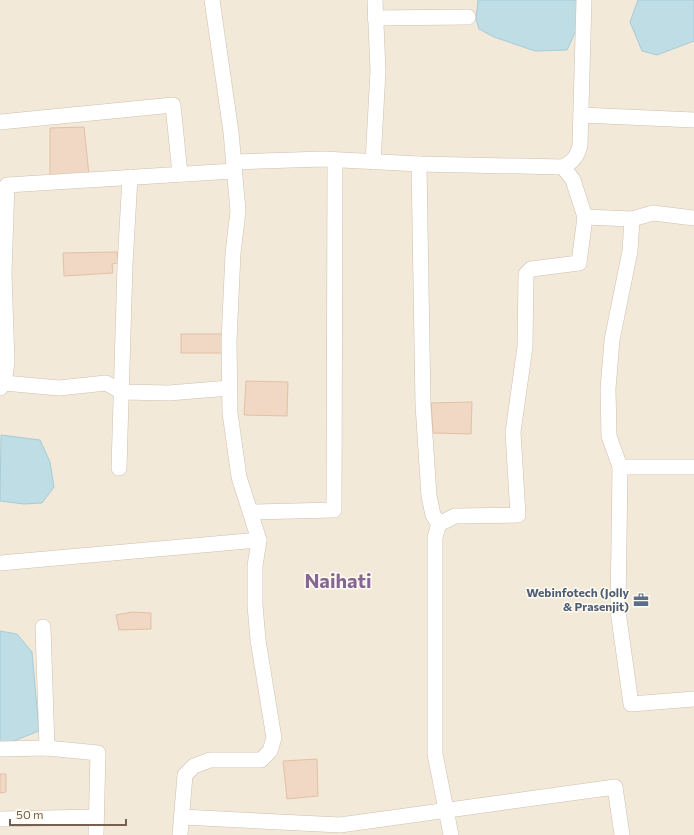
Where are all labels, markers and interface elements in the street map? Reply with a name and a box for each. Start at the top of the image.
district label: Naihati [304,568,372,592]
place label: Webinfotech (Jolly & Prasenjit) [526,585,629,613]
office icon: Webinfotech (Jolly & Prasenjit) [632,591,650,609]
scale bar [10,801,126,827]
text: 50 m [16,807,44,821]

